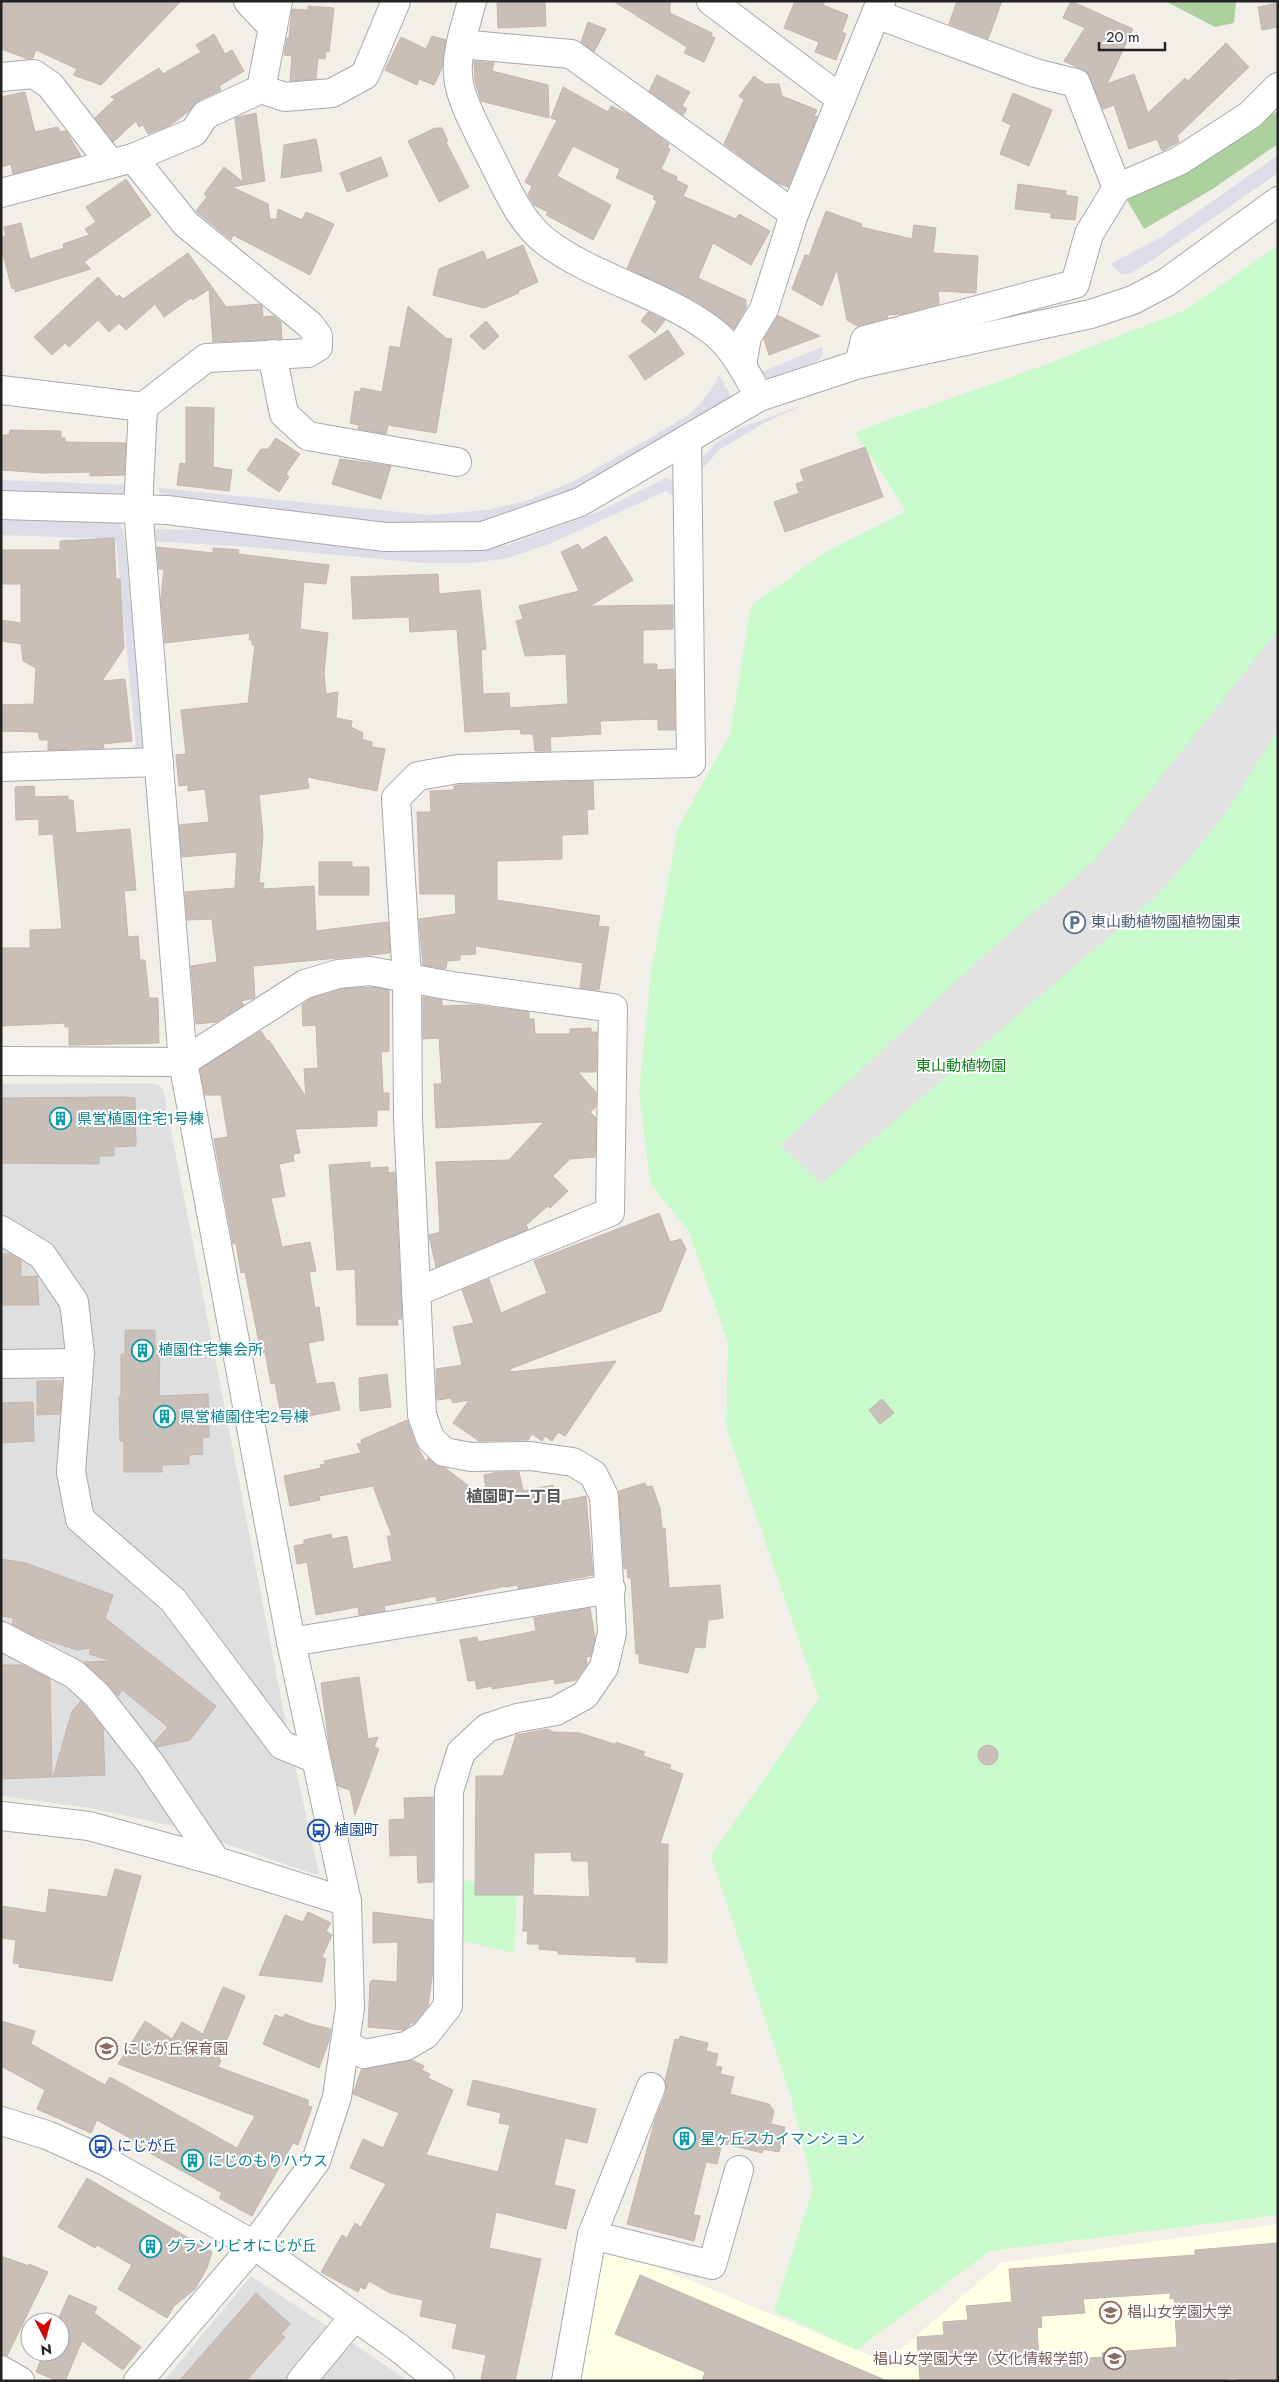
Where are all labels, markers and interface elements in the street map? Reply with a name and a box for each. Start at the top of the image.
scale bar [1099,20,1165,52]
text: 20 m [1106,26,1140,48]
parking icon: 東山動植物園植物園東 [1063,910,1087,934]
place label: 東山動植物園植物園東 [1091,911,1241,933]
park label: 東山動植物園 [916,1055,1006,1077]
building icon: 県営植園住宅1号棟 [49,1107,73,1131]
place label: 県営植園住宅1号棟 [77,1108,204,1130]
building icon: 植園住宅集会所 [130,1338,154,1362]
place label: 植園住宅集会所 [158,1339,263,1361]
building icon: 県営植園住宅2号棟 [152,1405,176,1429]
place label: 県営植園住宅2号棟 [180,1406,309,1428]
district label: 植園町一丁目 [466,1485,562,1508]
bus stop icon: 植園町 [306,1818,330,1842]
place label: 植園町 [334,1819,379,1841]
school or university icon: にじが丘保育園 [95,2037,119,2061]
place label: にじが丘保育園 [123,2038,228,2060]
building icon: 星ヶ丘スカイマンション [672,2127,696,2151]
place label: 星ヶ丘スカイマンション [700,2128,865,2150]
bus stop icon: にじが丘 [89,2134,113,2158]
place label: にじが丘 [117,2135,177,2157]
building icon: にじのもりハウス [180,2149,204,2173]
place label: にじのもりハウス [208,2150,328,2172]
building icon: グランリビオにじが丘 [139,2234,163,2258]
place label: グランリビオにじが丘 [167,2235,317,2257]
school or university icon: 椙山女学園大学 [1099,2300,1123,2324]
place label: 椙山女学園大学 [1127,2301,1232,2323]
north arrow [20,2312,70,2362]
text: N [40,2339,53,2360]
school or university icon: 椙山女学園大学（文化情報学部） [1102,2347,1126,2371]
place label: 椙山女学園大学（文化情報学部） [873,2348,1098,2370]

